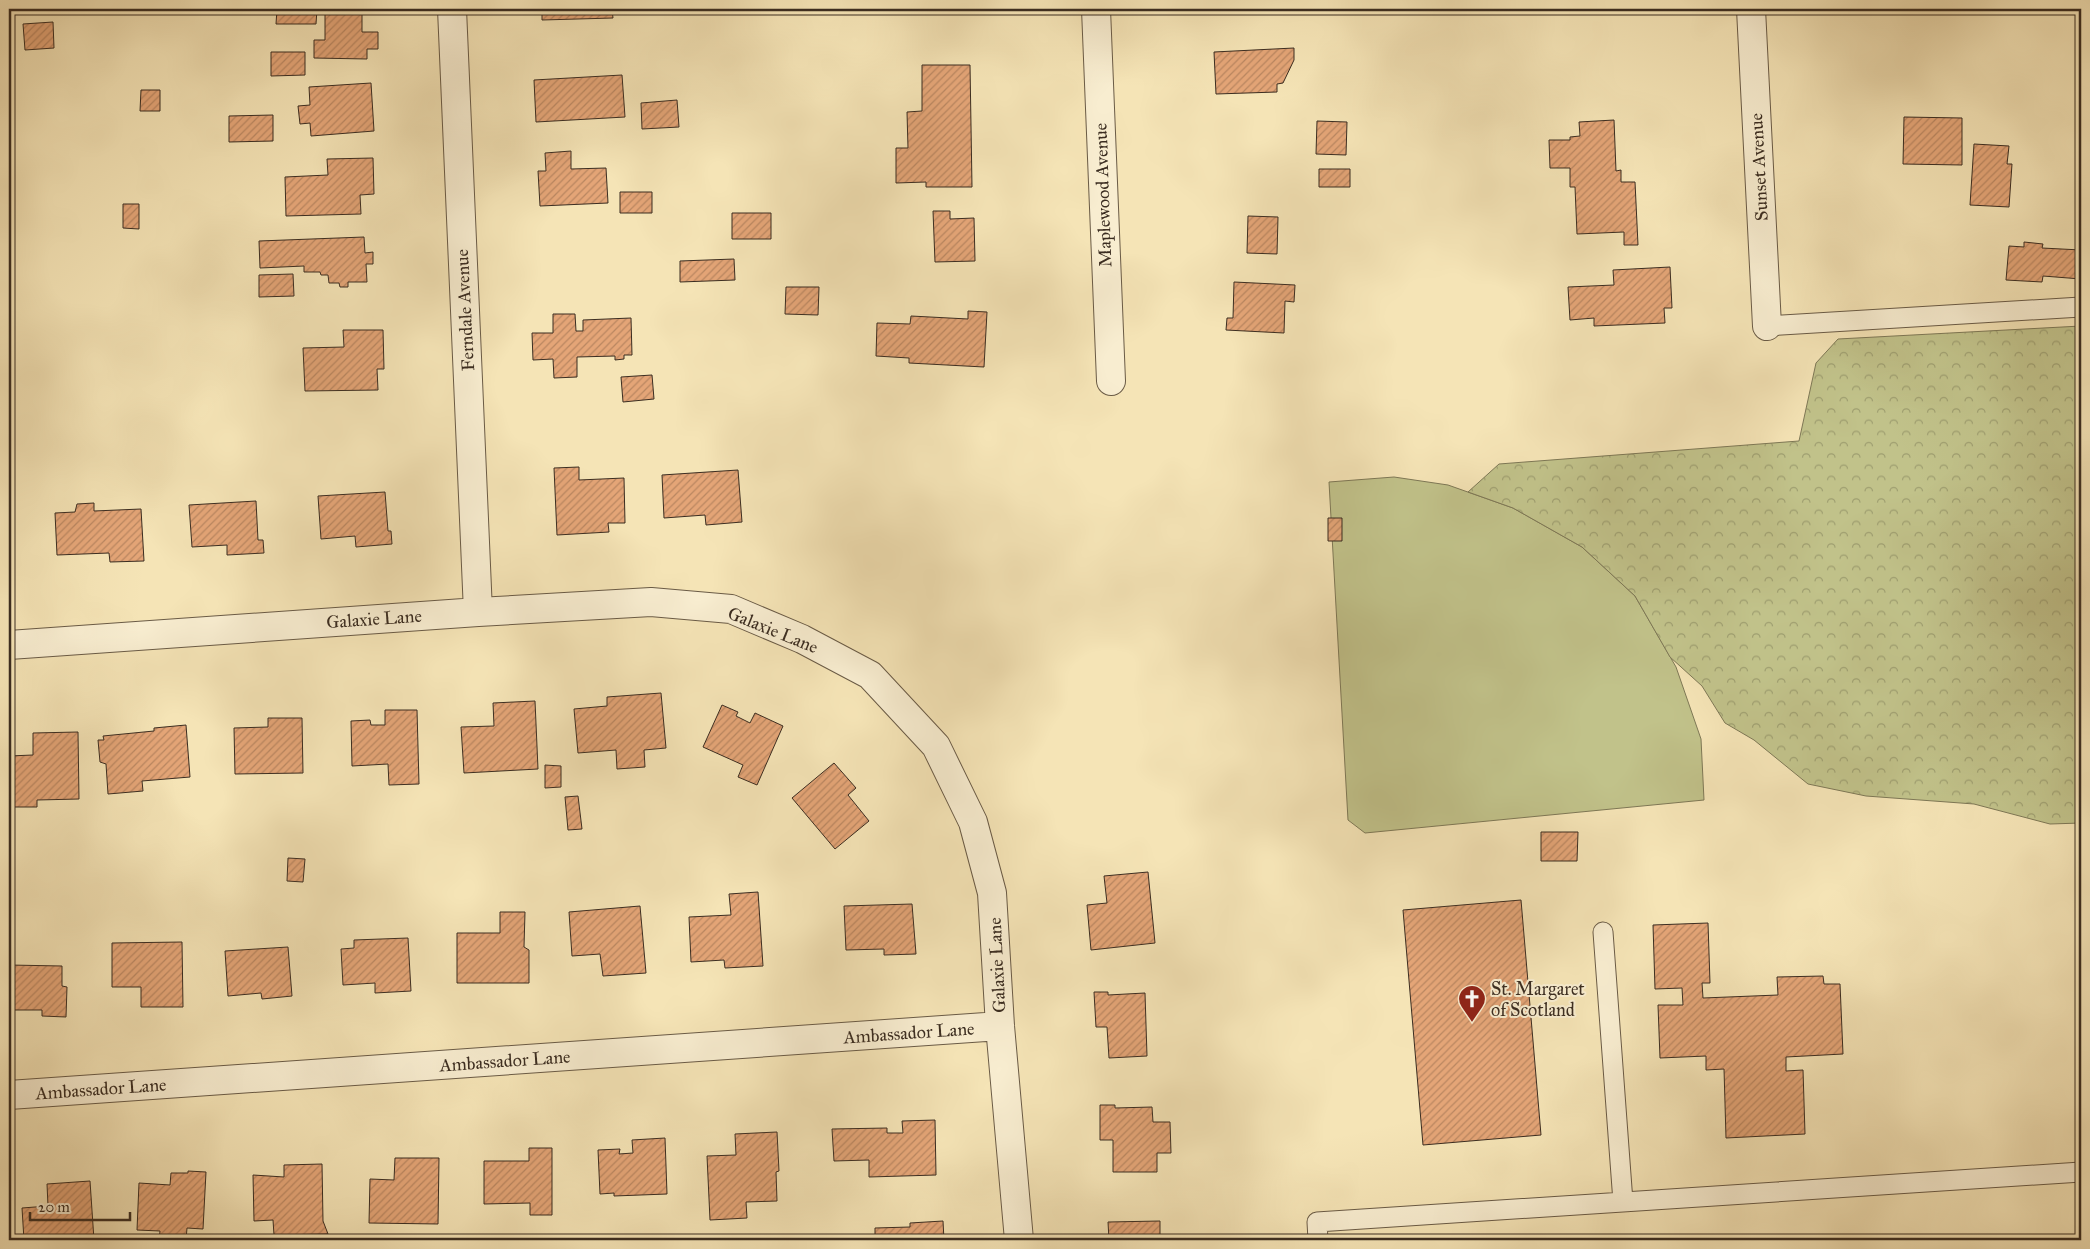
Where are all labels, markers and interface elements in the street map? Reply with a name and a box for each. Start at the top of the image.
street label: Sunset Avenue [1745,112,1773,222]
street label: Maplewood Avenue [1089,122,1117,268]
street label: Ferndale Avenue [451,248,479,372]
street label: Galaxie Lane [725,602,821,658]
street label: Galaxie Lane [326,605,422,633]
street label: Galaxie Lane [984,917,1010,1013]
place label: St. Margaret of Scotland [1491,978,1585,1021]
church icon: St. Margaret of Scotland [1457,984,1487,1023]
street label: Ambassador Lane [842,1017,975,1049]
street label: Ambassador Lane [438,1045,571,1077]
street label: Ambassador Lane [34,1073,167,1105]
scale bar [30,1189,130,1221]
text: 20 m [38,1198,70,1216]

